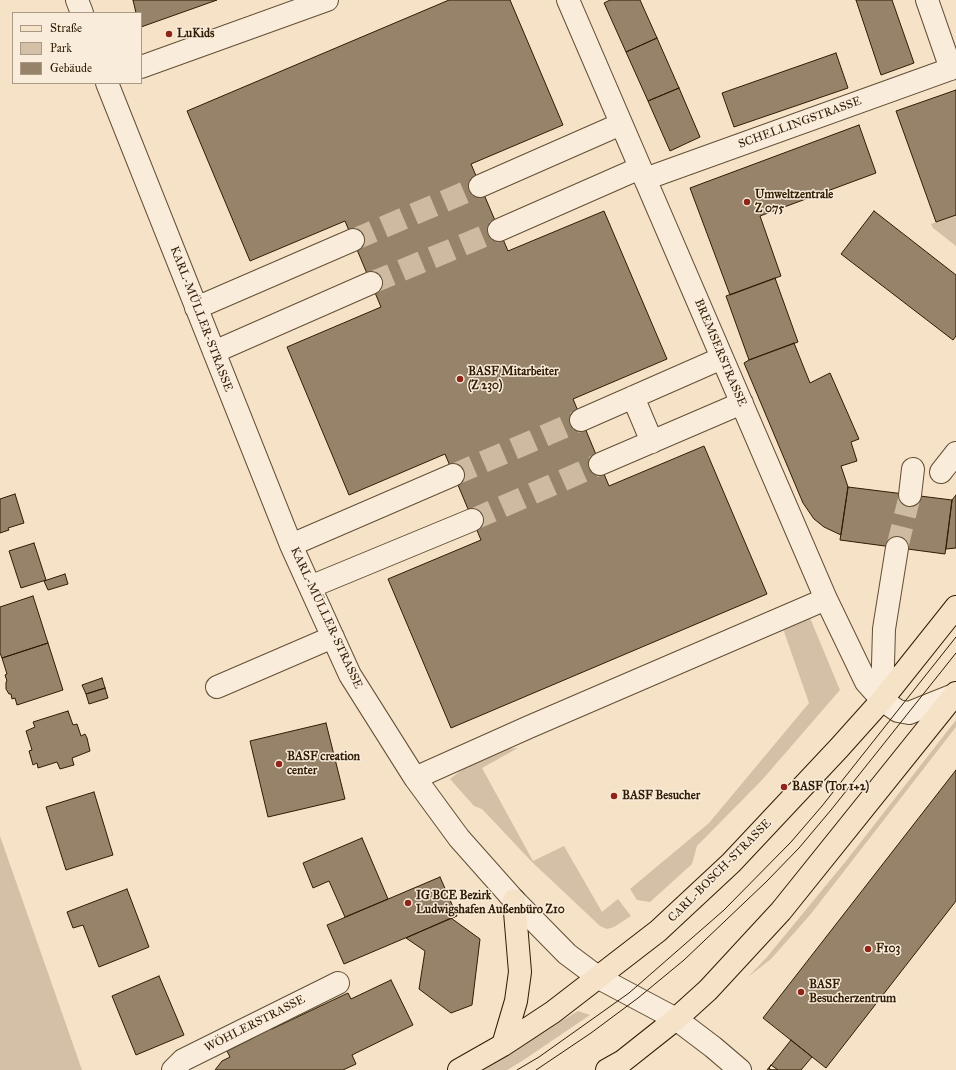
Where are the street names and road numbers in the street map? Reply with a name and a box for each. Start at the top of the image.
street label: SCHELLINGSTRASSE [737,94,863,152]
street label: KARL-MÜLLER-STRASSE [167,244,235,394]
street label: BREMSERSTRASSE [691,297,749,409]
street label: KARL-MÜLLER-STRASSE [287,545,365,691]
street label: CARL-BOSCH-STRASSE [665,816,775,926]
street label: WÖHLERSTRASSE [202,992,308,1056]

